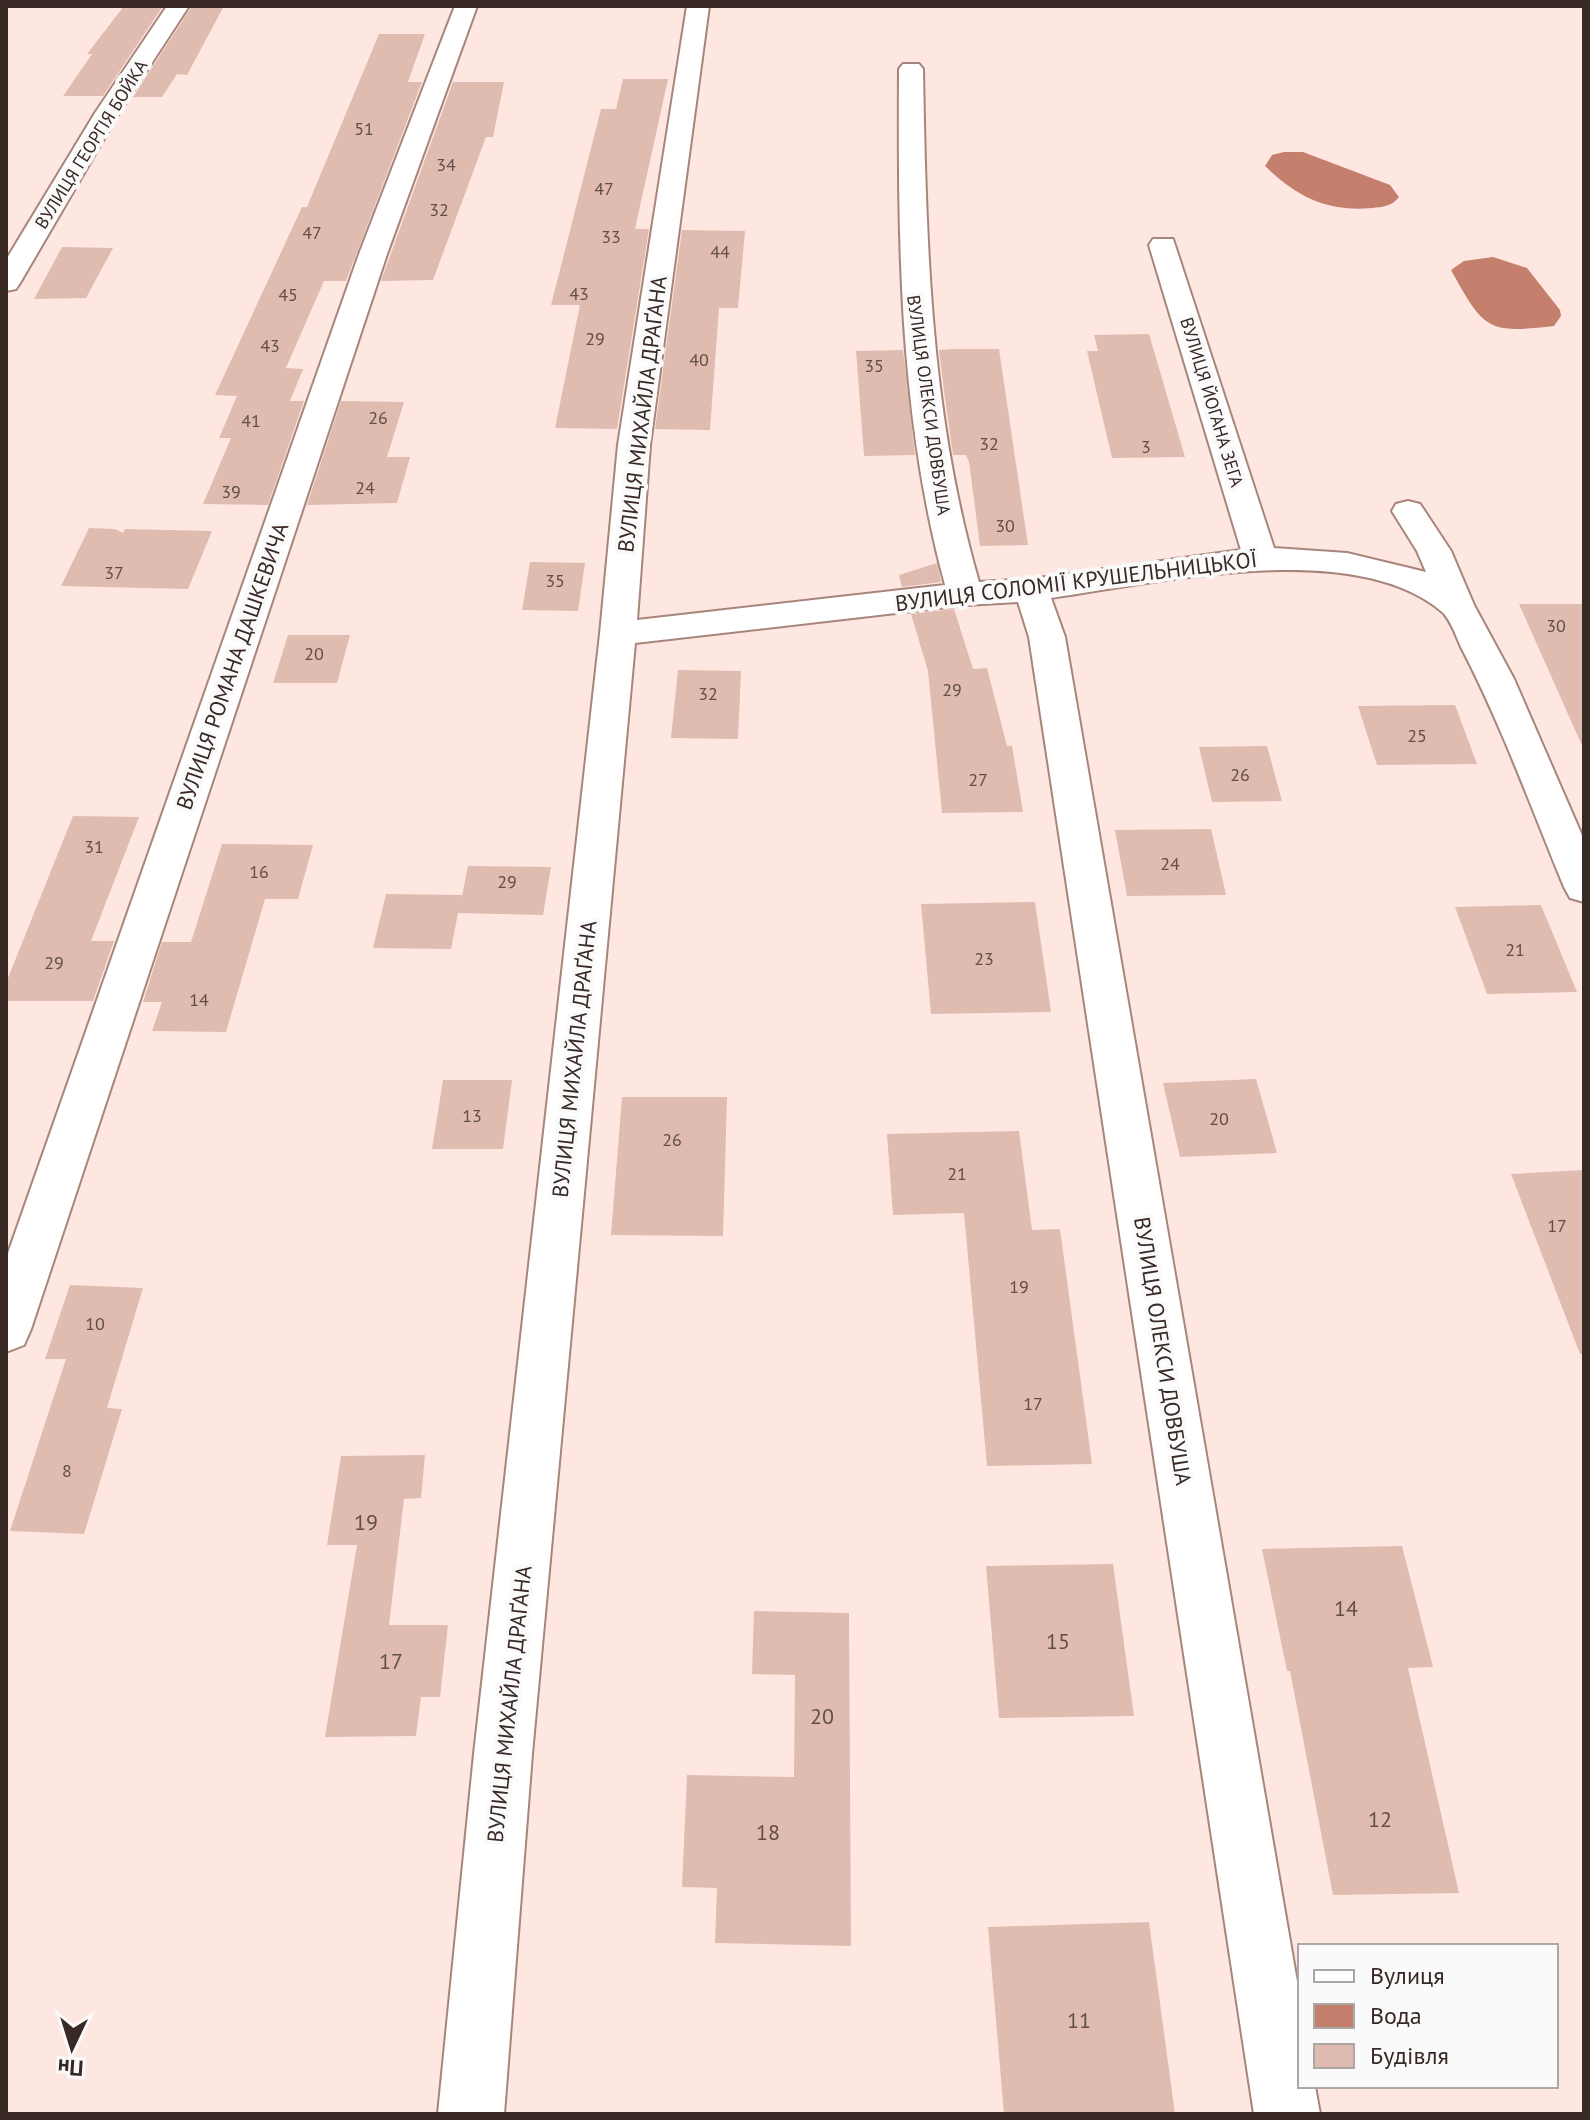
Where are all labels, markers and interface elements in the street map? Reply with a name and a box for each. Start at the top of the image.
street label: ВУЛИЦЯ ГЕОРГІЯ БОЙКА [30,55,153,233]
house number: 51 [354,117,374,140]
house number: 34 [436,153,456,176]
house number: 47 [594,177,614,200]
house number: 32 [429,198,449,221]
house number: 47 [302,221,322,244]
house number: 33 [601,225,621,248]
house number: 44 [710,240,730,263]
street label: ВУЛИЦЯ МИХАЙЛА ДРАҐАНА [611,274,673,554]
house number: 43 [569,282,589,305]
house number: 45 [278,283,298,306]
street label: ВУЛИЦЯ ОЛЕКСИ ДОВБУША [902,293,956,517]
street label: ВУЛИЦЯ ЙОГАНА ЗЕГА [1175,314,1249,490]
house number: 29 [585,327,605,350]
house number: 43 [260,334,280,357]
house number: 40 [689,348,709,371]
house number: 35 [864,354,884,377]
house number: 26 [368,406,388,429]
house number: 41 [241,409,261,432]
house number: 32 [979,432,999,455]
house number: 3 [1141,435,1151,458]
house number: 24 [355,476,375,499]
house number: 39 [221,480,241,503]
house number: 30 [995,514,1015,537]
street label: ВУЛИЦЯ РОМАНА ДАШКЕВИЧА [170,519,294,813]
street label: ВУЛИЦЯ СОЛОМІЇ КРУШЕЛЬНИЦЬКОЇ [893,545,1259,617]
house number: 37 [104,561,124,584]
house number: 35 [545,569,565,592]
house number: 30 [1546,614,1566,637]
house number: 20 [304,642,324,665]
house number: 29 [942,678,962,701]
house number: 32 [698,682,718,705]
house number: 25 [1407,724,1427,747]
house number: 26 [1230,763,1250,786]
house number: 27 [968,768,988,791]
house number: 31 [84,835,104,858]
house number: 24 [1160,852,1180,875]
house number: 16 [249,860,269,883]
house number: 29 [497,870,517,893]
street label: ВУЛИЦЯ МИХАЙЛА ДРАҐАНА [546,919,602,1199]
house number: 21 [1505,938,1525,961]
house number: 23 [974,947,994,970]
house number: 29 [44,951,64,974]
house number: 14 [189,988,209,1011]
house number: 13 [462,1104,482,1127]
house number: 20 [1209,1107,1229,1130]
house number: 26 [662,1128,682,1151]
house number: 21 [947,1162,967,1185]
house number: 17 [1547,1214,1567,1237]
street label: ВУЛИЦЯ ОЛЕКСИ ДОВБУША [1128,1215,1198,1487]
house number: 19 [1009,1275,1029,1298]
house number: 10 [85,1312,105,1335]
house number: 17 [1023,1392,1043,1415]
house number: 8 [62,1459,72,1482]
house number: 19 [354,1508,378,1536]
street label: ВУЛИЦЯ МИХАЙЛА ДРАҐАНА [481,1564,537,1844]
house number: 14 [1334,1594,1358,1622]
house number: 15 [1046,1627,1070,1655]
house number: 17 [379,1647,403,1675]
house number: 20 [810,1702,834,1730]
house number: 12 [1368,1805,1392,1833]
house number: 18 [756,1818,780,1846]
legend [1298,1944,1558,2088]
text: Вулиця [1370,1960,1445,1991]
text: Вода [1370,2000,1422,2031]
house number: 11 [1067,2006,1091,2034]
north arrow [32,2008,112,2088]
text: Будівля [1370,2040,1449,2071]
text: Пн [57,2053,84,2083]

